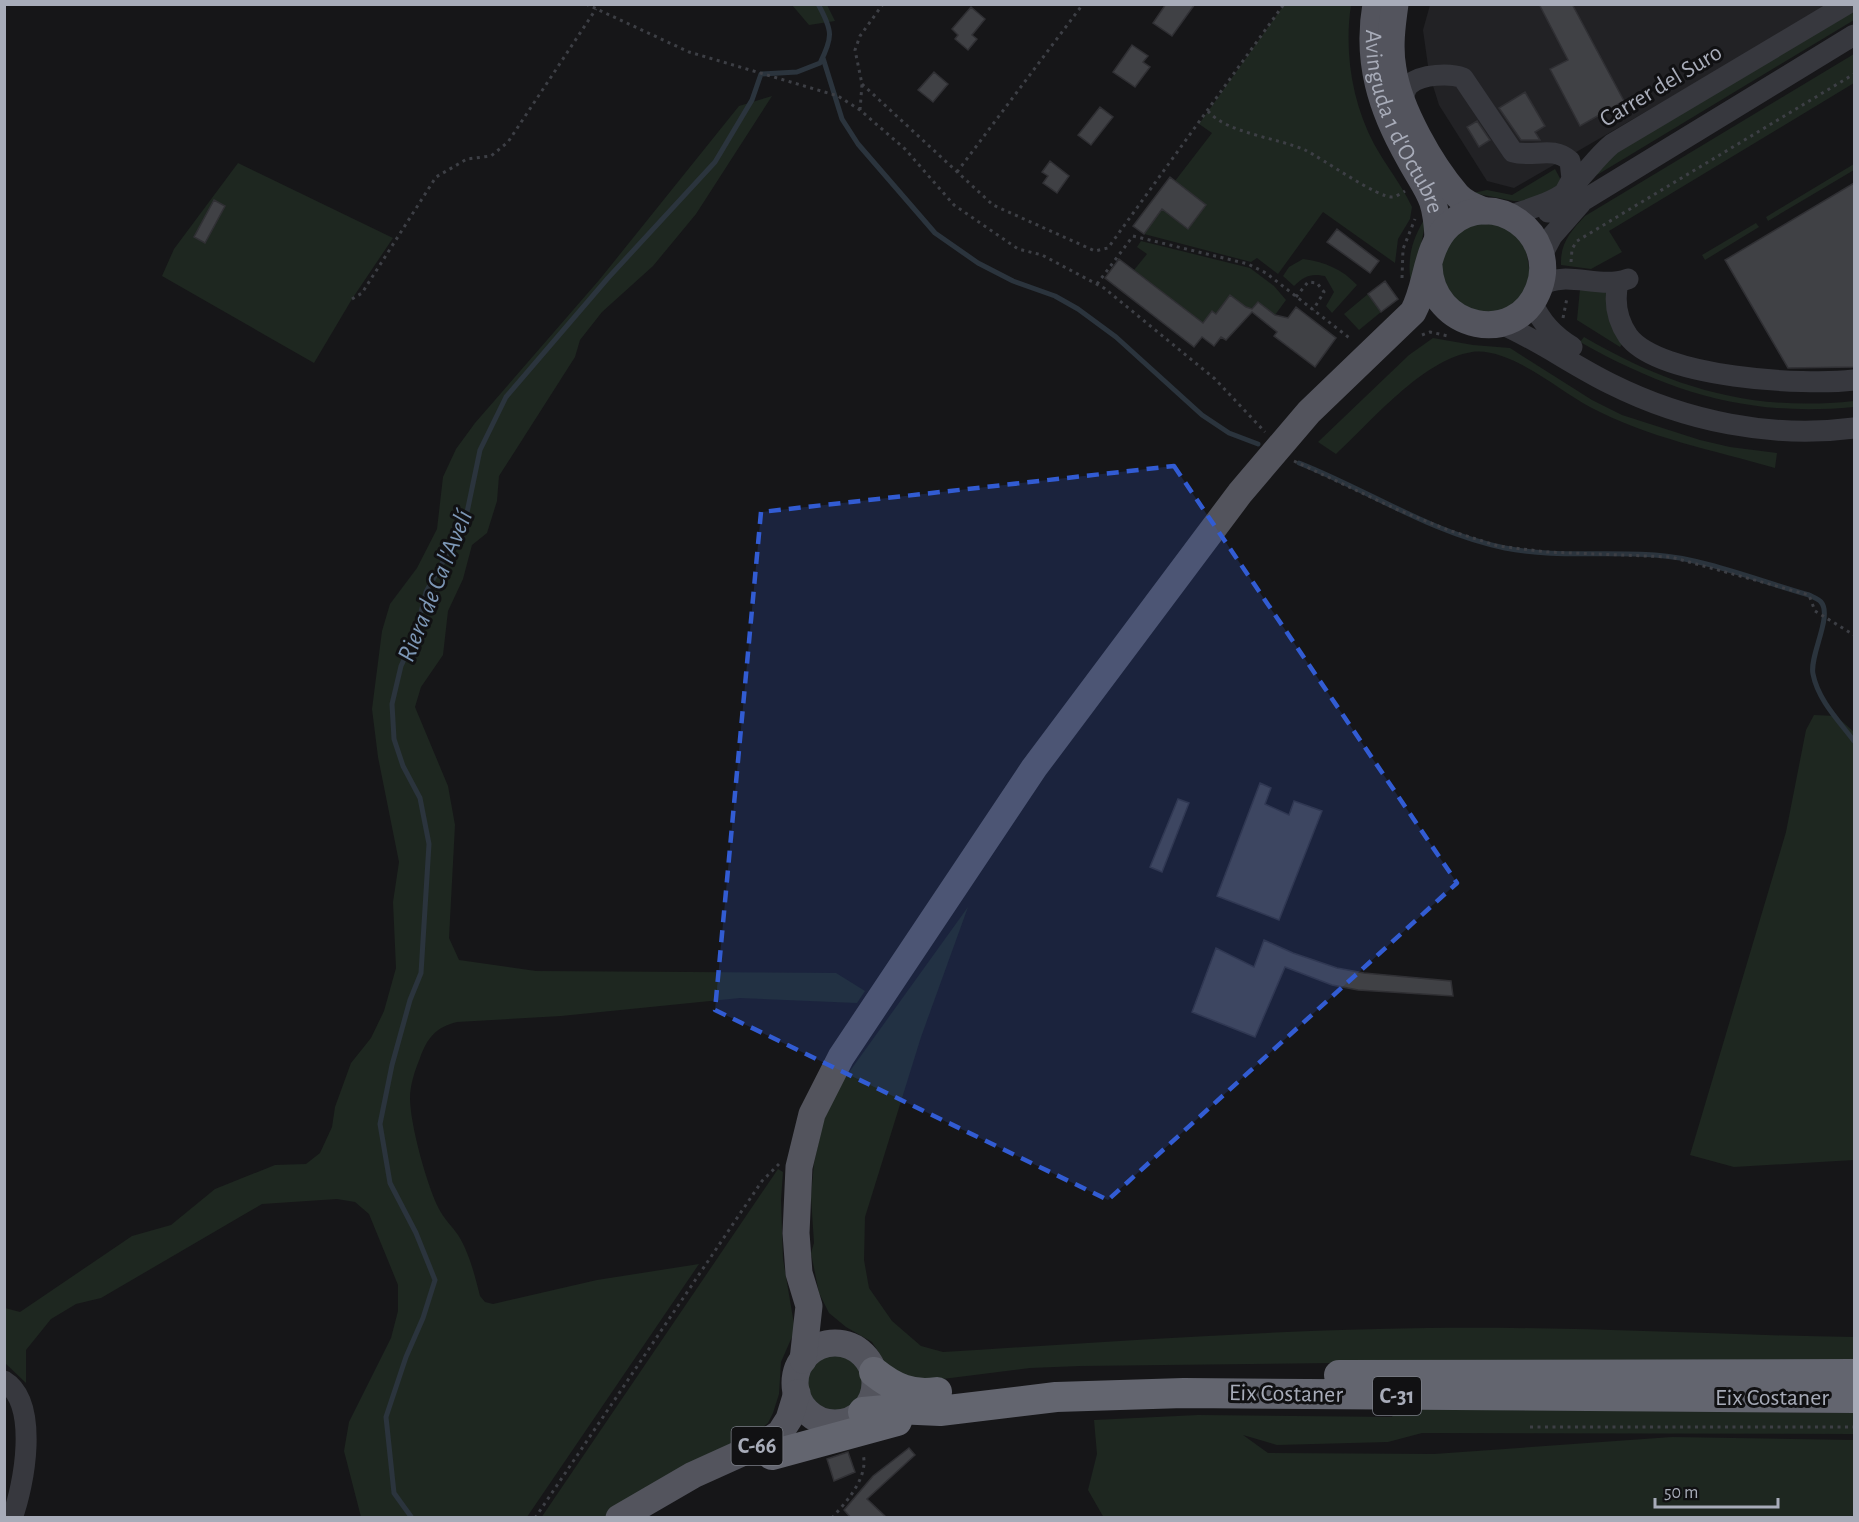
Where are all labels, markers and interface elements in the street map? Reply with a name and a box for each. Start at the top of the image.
street label: Avinguda 1 d'Octubre [1361,29,1447,216]
street label: Carrer del Suro [1596,40,1726,132]
water label: Riera de Ca l'Avelí [393,505,478,665]
road number: C-31 [1373,1377,1421,1415]
street label: Eix Costaner [1229,1381,1344,1407]
street label: Eix Costaner [1715,1386,1829,1410]
road number: C-66 [732,1427,783,1465]
scale bar [1655,1471,1778,1509]
text: 50 m [1664,1484,1698,1502]

